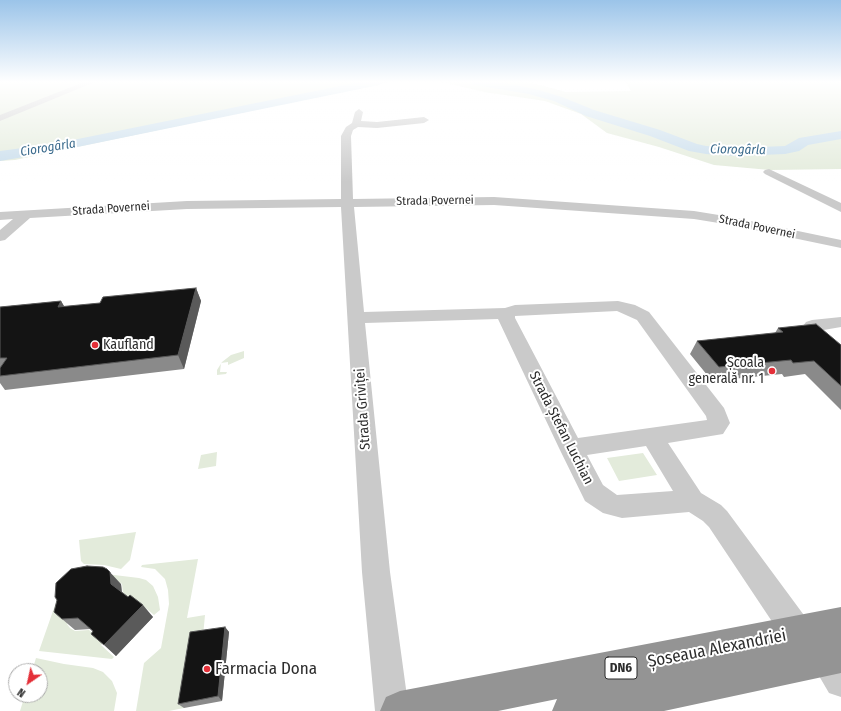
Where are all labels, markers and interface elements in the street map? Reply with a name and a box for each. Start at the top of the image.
water label: Ciorogârla [19,136,77,160]
water label: Ciorogârla [710,142,766,158]
street label: Strada Povernei [396,193,474,209]
street label: Strada Povernei [72,199,150,219]
street label: Strada Povernei [718,212,796,242]
place label: Kaufland [103,337,154,353]
marker: Kaufland [90,340,100,350]
place label: Școala generală nr. 1 [689,355,764,388]
marker: Școala generală nr. 1 [767,366,777,376]
street label: Strada Griviței [352,368,374,450]
street label: Strada Ștefan Luchian [525,369,597,487]
street label: Șoseaua Alexandriei [646,626,788,672]
road number: DN6 [605,657,637,679]
place label: Farmacia Dona [215,659,317,679]
north arrow [8,663,48,703]
marker: Farmacia Dona [202,664,212,674]
text: N [15,685,28,700]

